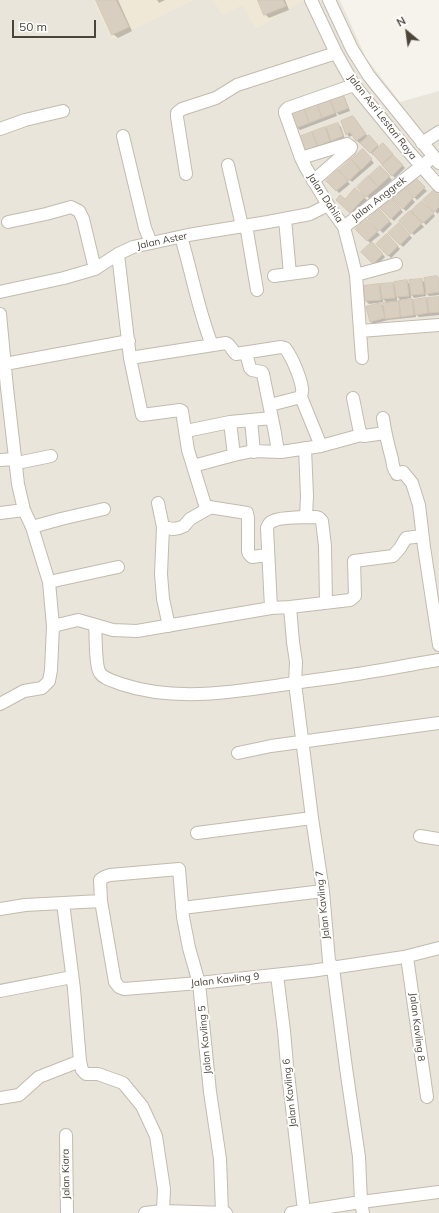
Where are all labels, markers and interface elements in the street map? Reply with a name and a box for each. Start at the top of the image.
scale bar [14,12,98,38]
north arrow [387,12,427,52]
text: N [394,13,408,30]
text: 50 m [19,19,47,34]
street label: Jalan Asri Lestari Raya [345,72,419,162]
street label: Jalan Dahlia [305,171,345,225]
street label: Jalan Anggrek [349,174,409,224]
street label: Jalan Aster [136,230,188,252]
street label: Jalan Kavling 7 [313,870,333,940]
street label: Jalan Kavling 9 [190,970,260,990]
street label: Jalan Kavling 8 [407,992,427,1062]
street label: Jalan Kavling 5 [196,1005,214,1075]
street label: Jalan Kavling 6 [280,1058,300,1128]
street label: Jalan Kiara [60,1149,72,1199]

